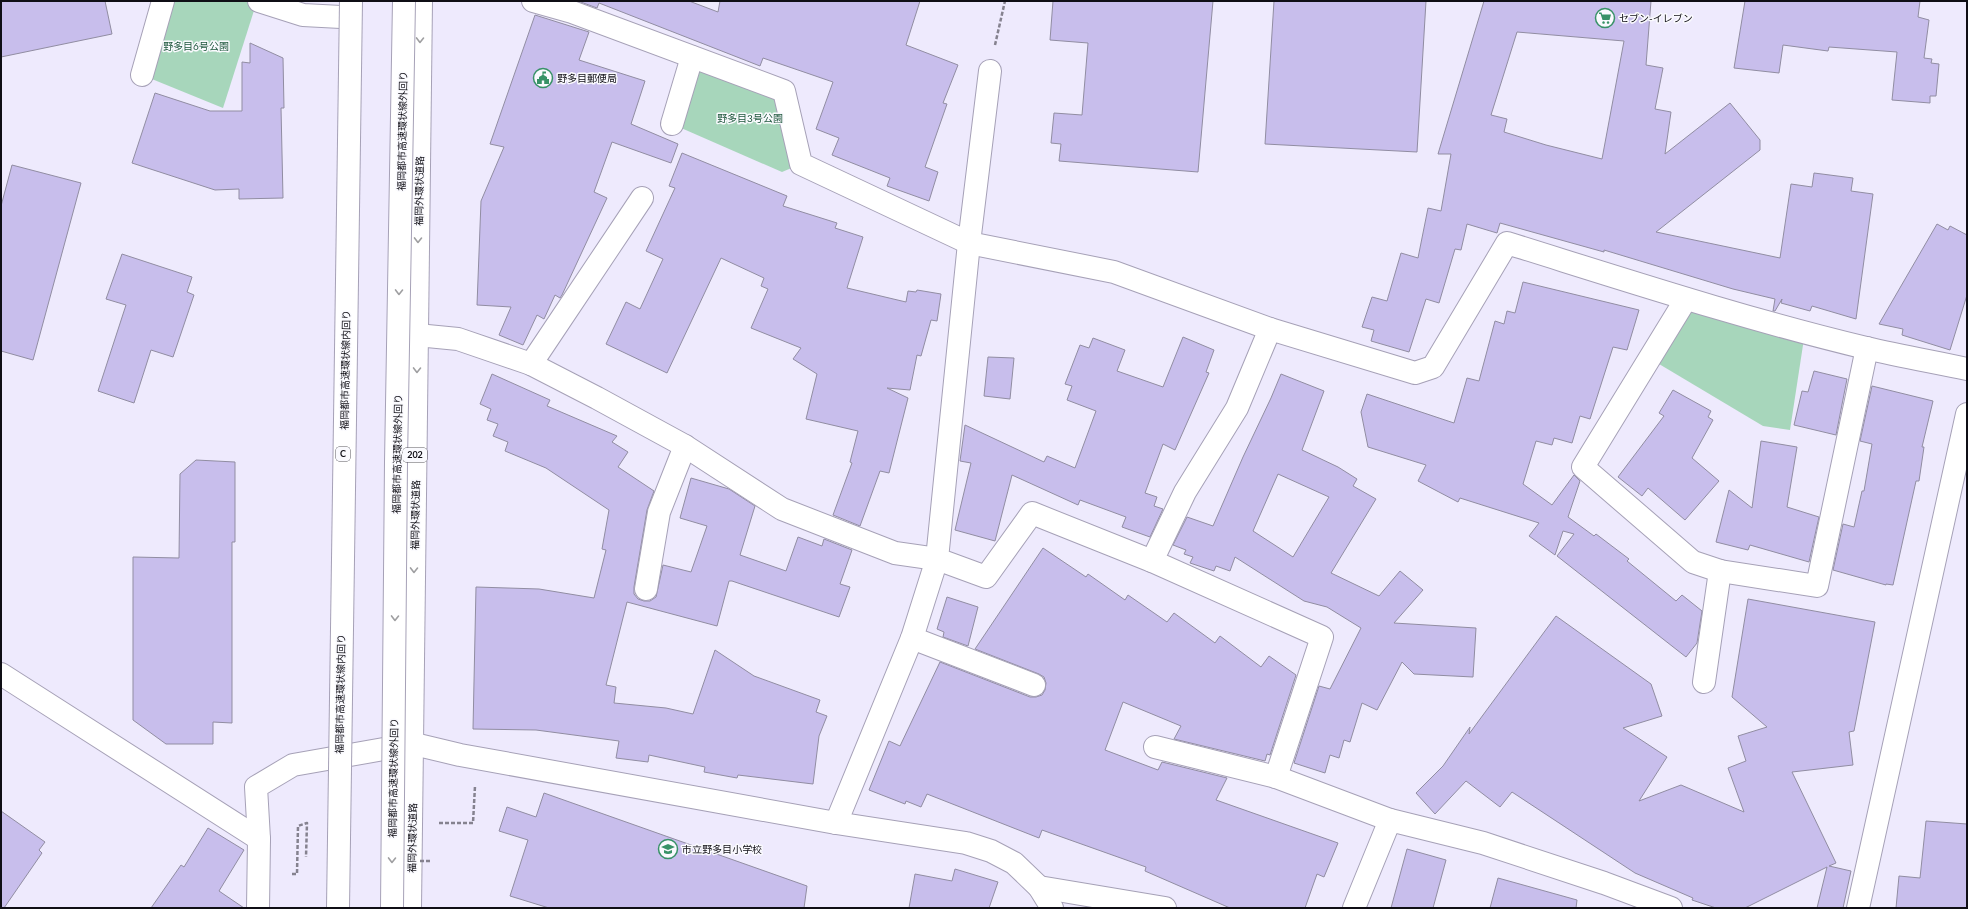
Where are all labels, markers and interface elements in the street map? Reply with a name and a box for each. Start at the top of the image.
supermarket icon: セブン-イレブン [1594,7,1616,29]
place label: セブン-イレブン [1619,12,1693,24]
one-way arrow [416,37,424,43]
park label: 野多目6号公園 [163,40,229,52]
public building icon: 野多目郵便局 [532,67,554,89]
street label: 福岡都市高速環状線外回り [395,71,409,191]
place label: 野多目郵便局 [557,72,617,84]
park label: 野多目3号公園 [717,112,783,124]
street label: 福岡外環状道路 [412,156,426,226]
one-way arrow [414,237,422,243]
one-way arrow [395,289,403,295]
street label: 福岡都市高速環状線内回り [338,310,352,430]
one-way arrow [412,367,421,373]
street label: 福岡都市高速環状線外回り [390,394,404,514]
road number: C [336,447,350,461]
road number: 202 [403,448,427,462]
street label: 福岡外環状道路 [408,480,422,550]
one-way arrow [410,567,418,573]
one-way arrow [391,615,399,621]
street label: 福岡都市高速環状線内回り [333,634,347,754]
street label: 福岡都市高速環状線外回り [386,718,400,838]
street label: 福岡外環状道路 [405,803,419,873]
school or university icon: 市立野多目小学校 [657,838,679,860]
place label: 市立野多目小学校 [682,843,762,855]
one-way arrow [388,857,396,863]

